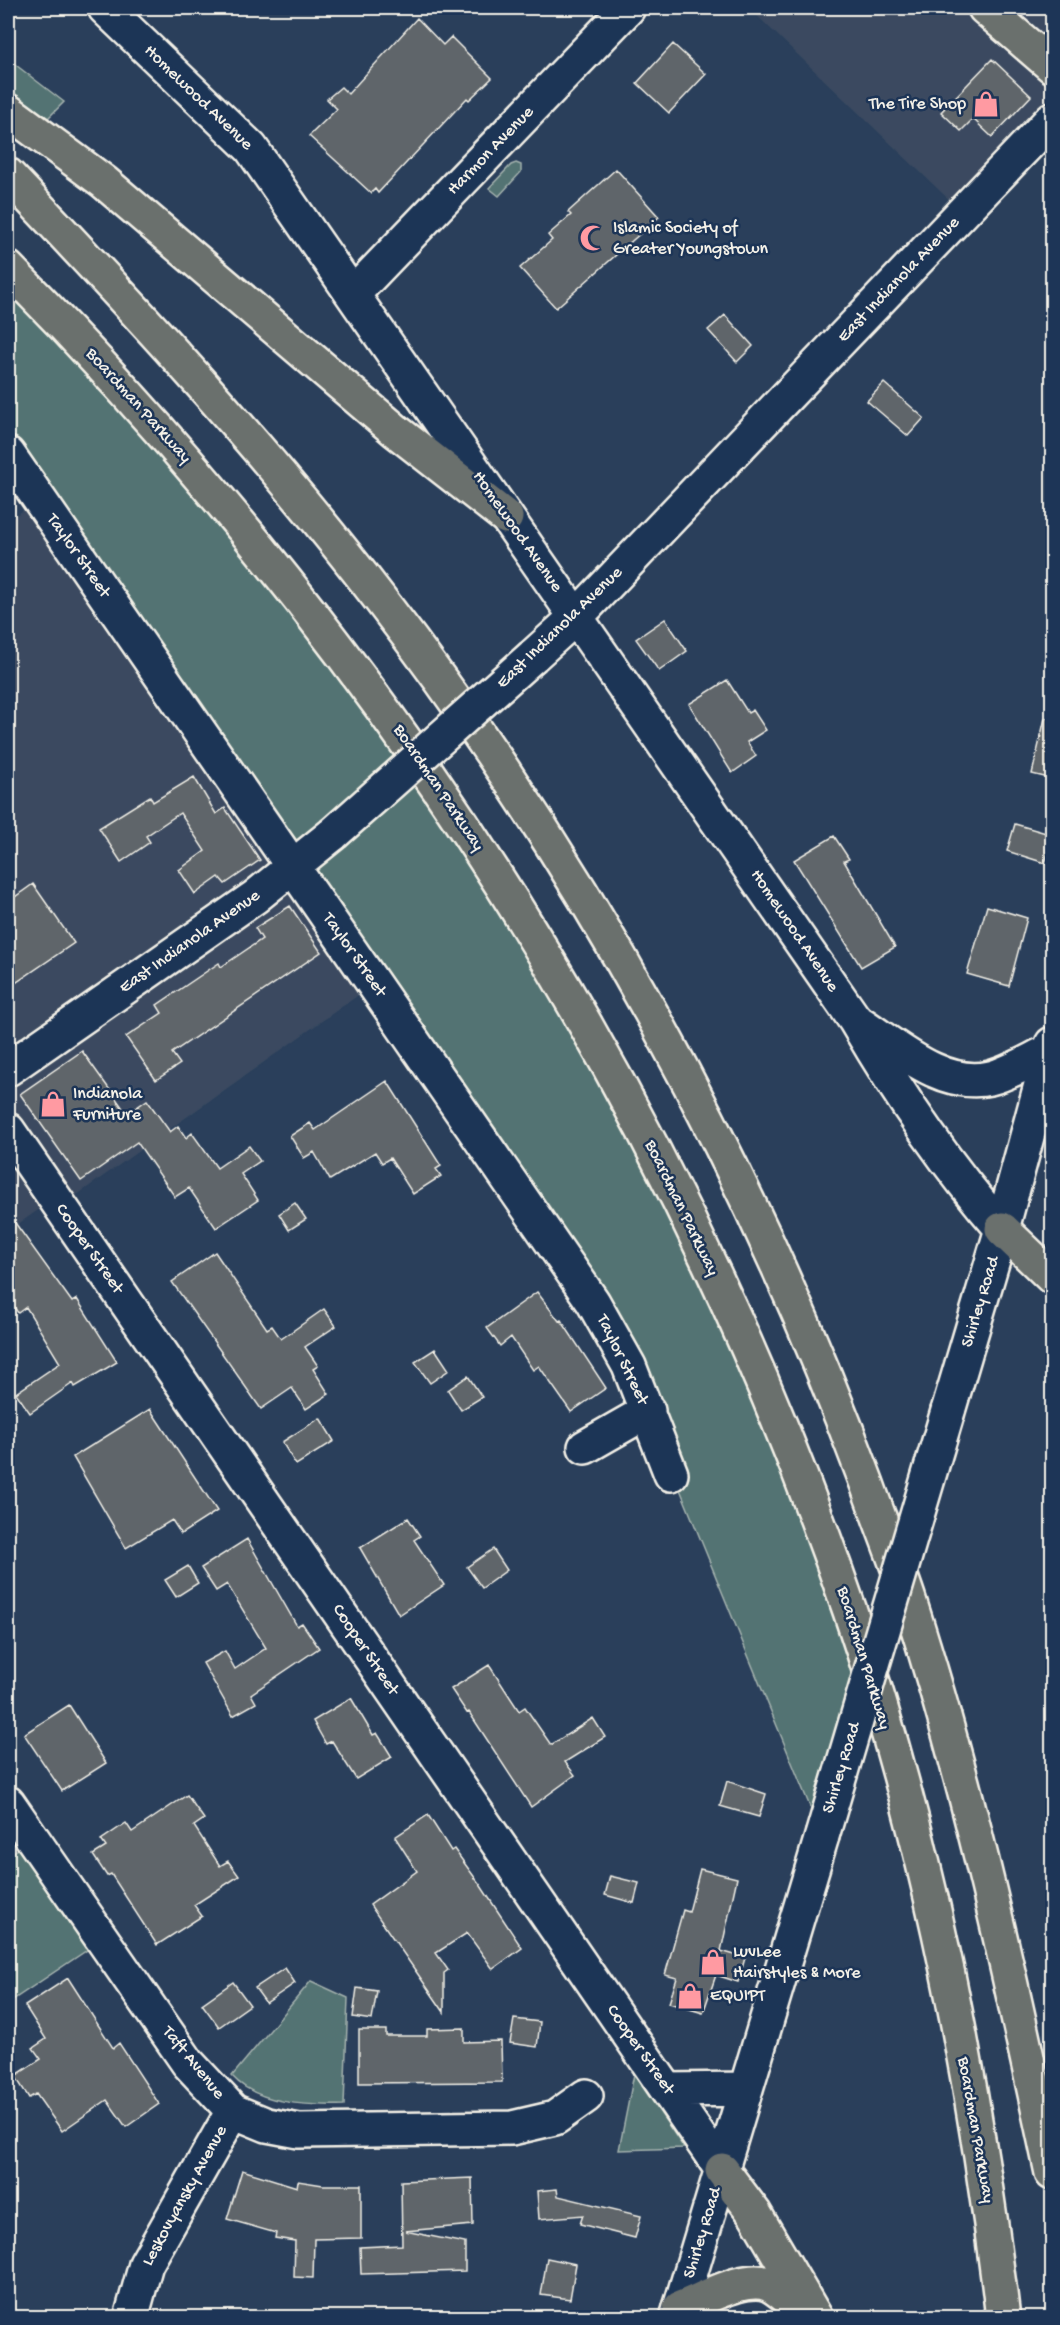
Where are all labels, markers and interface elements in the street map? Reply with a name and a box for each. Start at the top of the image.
street label: Homewood Avenue [139,41,257,156]
shop icon: The Tire Shop [971,89,1001,119]
place label: The Tire Shop [868,94,966,115]
street label: Harmon Avenue [443,102,539,200]
street label: East Indianola Avenue [833,212,965,347]
place label: Islamic Society of Greater Youngstown [613,218,768,260]
mosque icon: Islamic Society of Greater Youngstown [578,223,608,253]
street label: Boardman Parkway [80,343,195,468]
street label: Homewood Avenue [467,467,567,597]
street label: Taylor Street [41,509,116,603]
street label: East Indianola Avenue [493,562,628,694]
street label: Boardman Parkway [387,720,488,855]
street label: Homewood Avenue [745,866,843,997]
street label: East Indianola Avenue [116,885,265,998]
street label: Taylor Street [317,908,392,1002]
place label: Indianola Furniture [72,1084,143,1126]
shop icon: Indianola Furniture [38,1089,68,1119]
street label: Boardman Parkway [639,1136,723,1279]
street label: Cooper Street [50,1200,129,1299]
street label: Shirley Road [957,1253,1005,1350]
street label: Taylor Street [591,1311,654,1410]
street label: Boardman Parkway [831,1583,895,1732]
street label: Cooper Street [327,1601,404,1701]
street label: Shirley Road [818,1719,866,1816]
place label: LuvLee Hairstyles & More [733,1942,861,1984]
shop icon: LuvLee Hairstyles & More [698,1947,728,1977]
shop icon: EQUIPT [675,1981,705,2011]
place label: EQUIPT [710,1986,766,2007]
street label: Cooper Street [601,2001,680,2100]
street label: Taft Avenue [156,2021,229,2104]
street label: Boardman Parkway [952,2054,998,2205]
street label: Leskovyansky Avenue [138,2122,233,2270]
street label: Shirley Road [679,2184,727,2281]

